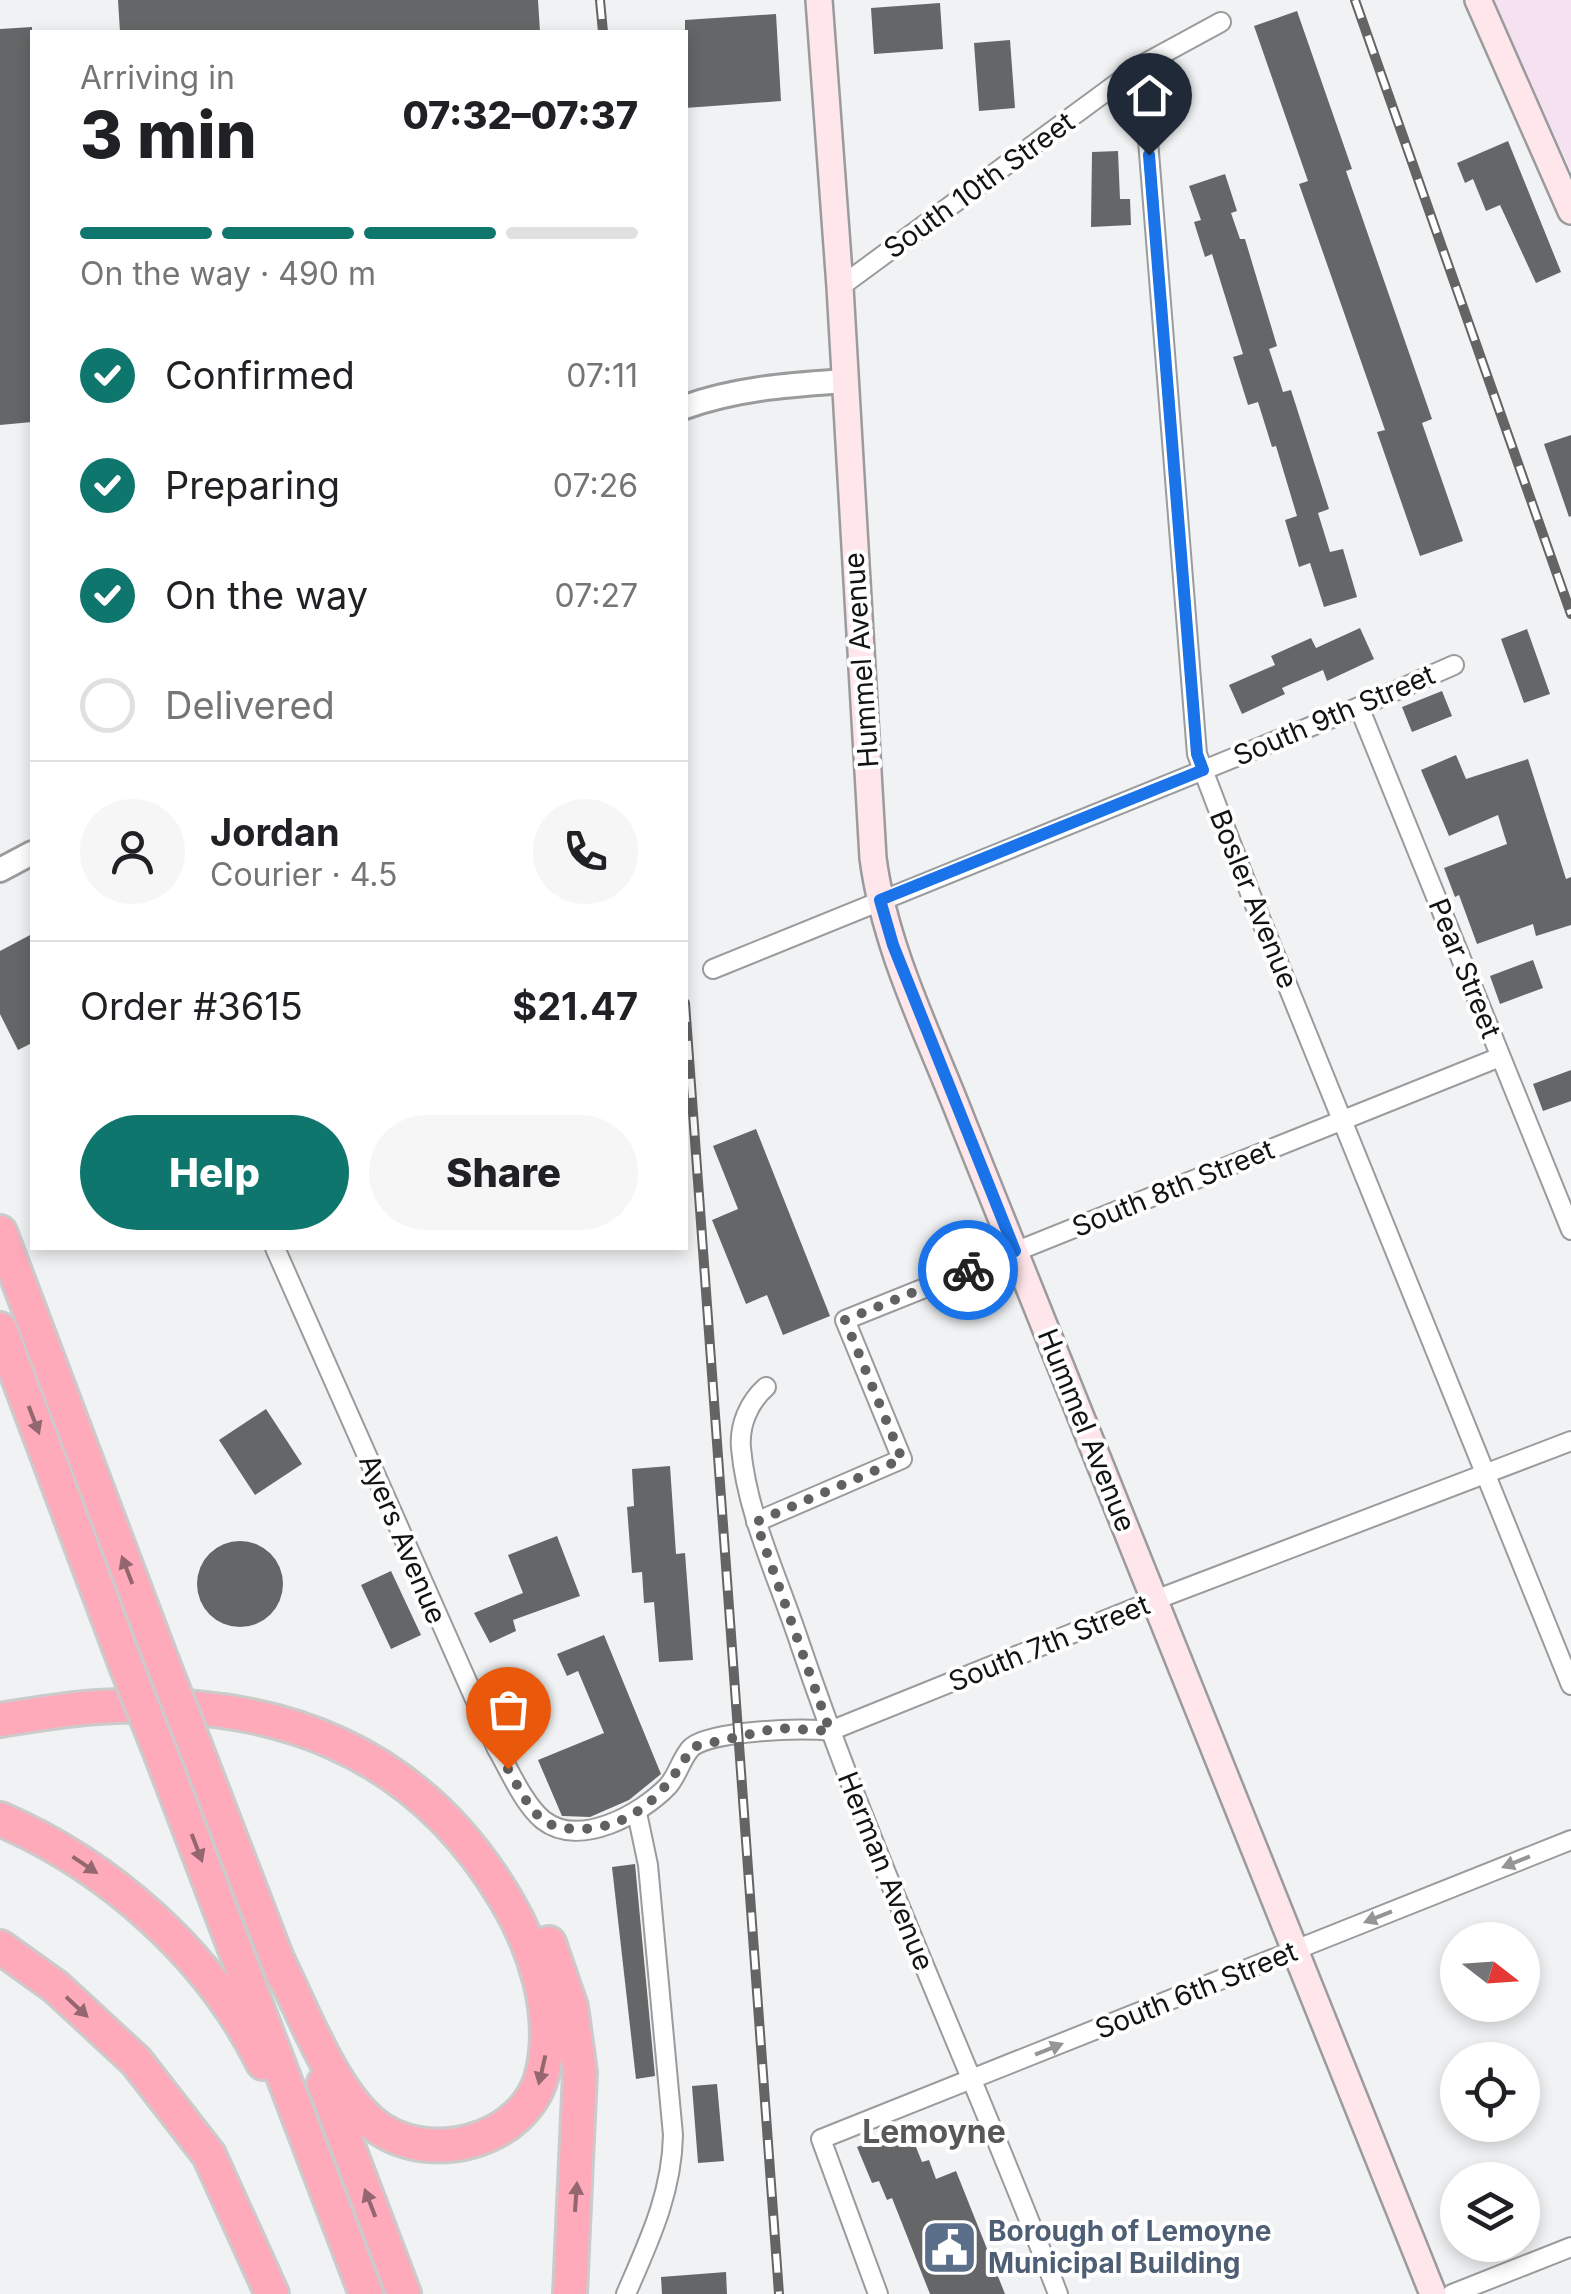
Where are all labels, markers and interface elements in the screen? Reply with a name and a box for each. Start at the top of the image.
pin [1107,53,1192,156]
text: Arriving in [80,58,235,97]
icon: home [1122,68,1177,123]
text: 07:32–07:37 [403,92,638,138]
text: 3 min [80,95,257,174]
street label: South 10th Street [877,105,1081,265]
text: On the way · 490 m [80,254,376,293]
icon: check [80,348,135,403]
text: Confirmed [165,352,355,398]
text: 07:11 [566,356,638,395]
icon: check [80,458,135,513]
text: Preparing [165,462,340,508]
text: 07:26 [553,466,638,505]
street label: Hummel Avenue [837,551,885,769]
icon: check [80,568,135,623]
text: On the way [165,572,368,618]
text: 07:27 [555,576,638,615]
street label: South 9th Street [1228,657,1440,773]
text: Delivered [165,682,335,728]
button: person [80,799,185,904]
button: phone [533,799,638,904]
street label: Bosler Avenue [1203,805,1305,993]
text: Jordan [210,809,340,855]
text: Courier · 4.5 [210,855,398,894]
street label: Pear Street [1422,893,1508,1043]
text: Order #3615 [80,983,303,1029]
text: $21.47 [512,983,638,1029]
button: Help [80,1115,349,1230]
button: Share [369,1115,638,1230]
street label: South 8th Street [1067,1132,1279,1244]
courier [918,1220,1018,1320]
icon: bike [941,1243,996,1298]
street label: Hummel Avenue [1031,1324,1143,1536]
one-way arrow [27,1405,42,1435]
street label: Ayers Avenue [352,1449,454,1629]
one-way arrow [119,1555,135,1585]
street label: South 7th Street [944,1587,1154,1699]
pin [466,1667,551,1770]
icon: bag [481,1682,536,1737]
street label: Herman Avenue [831,1767,941,1975]
one-way arrow [189,1833,205,1863]
one-way arrow [1501,1855,1531,1871]
one-way arrow [72,1856,99,1874]
one-way arrow [1363,1910,1393,1926]
north arrow [1440,1922,1540,2022]
map controls [1440,1922,1540,2262]
street label: South 6th Street [1090,1934,1302,2046]
one-way arrow [64,1995,89,2017]
one-way arrow [1035,2041,1065,2057]
button: locate [1440,2042,1540,2142]
one-way arrow [534,2055,549,2086]
district label: Lemoyne [862,2112,1006,2151]
button: layers [1440,2162,1540,2262]
one-way arrow [568,2180,584,2212]
one-way arrow [361,2188,377,2218]
place label: Borough of Lemoyne Municipal Building [988,2214,1271,2280]
public building icon: Borough of Lemoyne Municipal Building [919,2217,979,2277]

